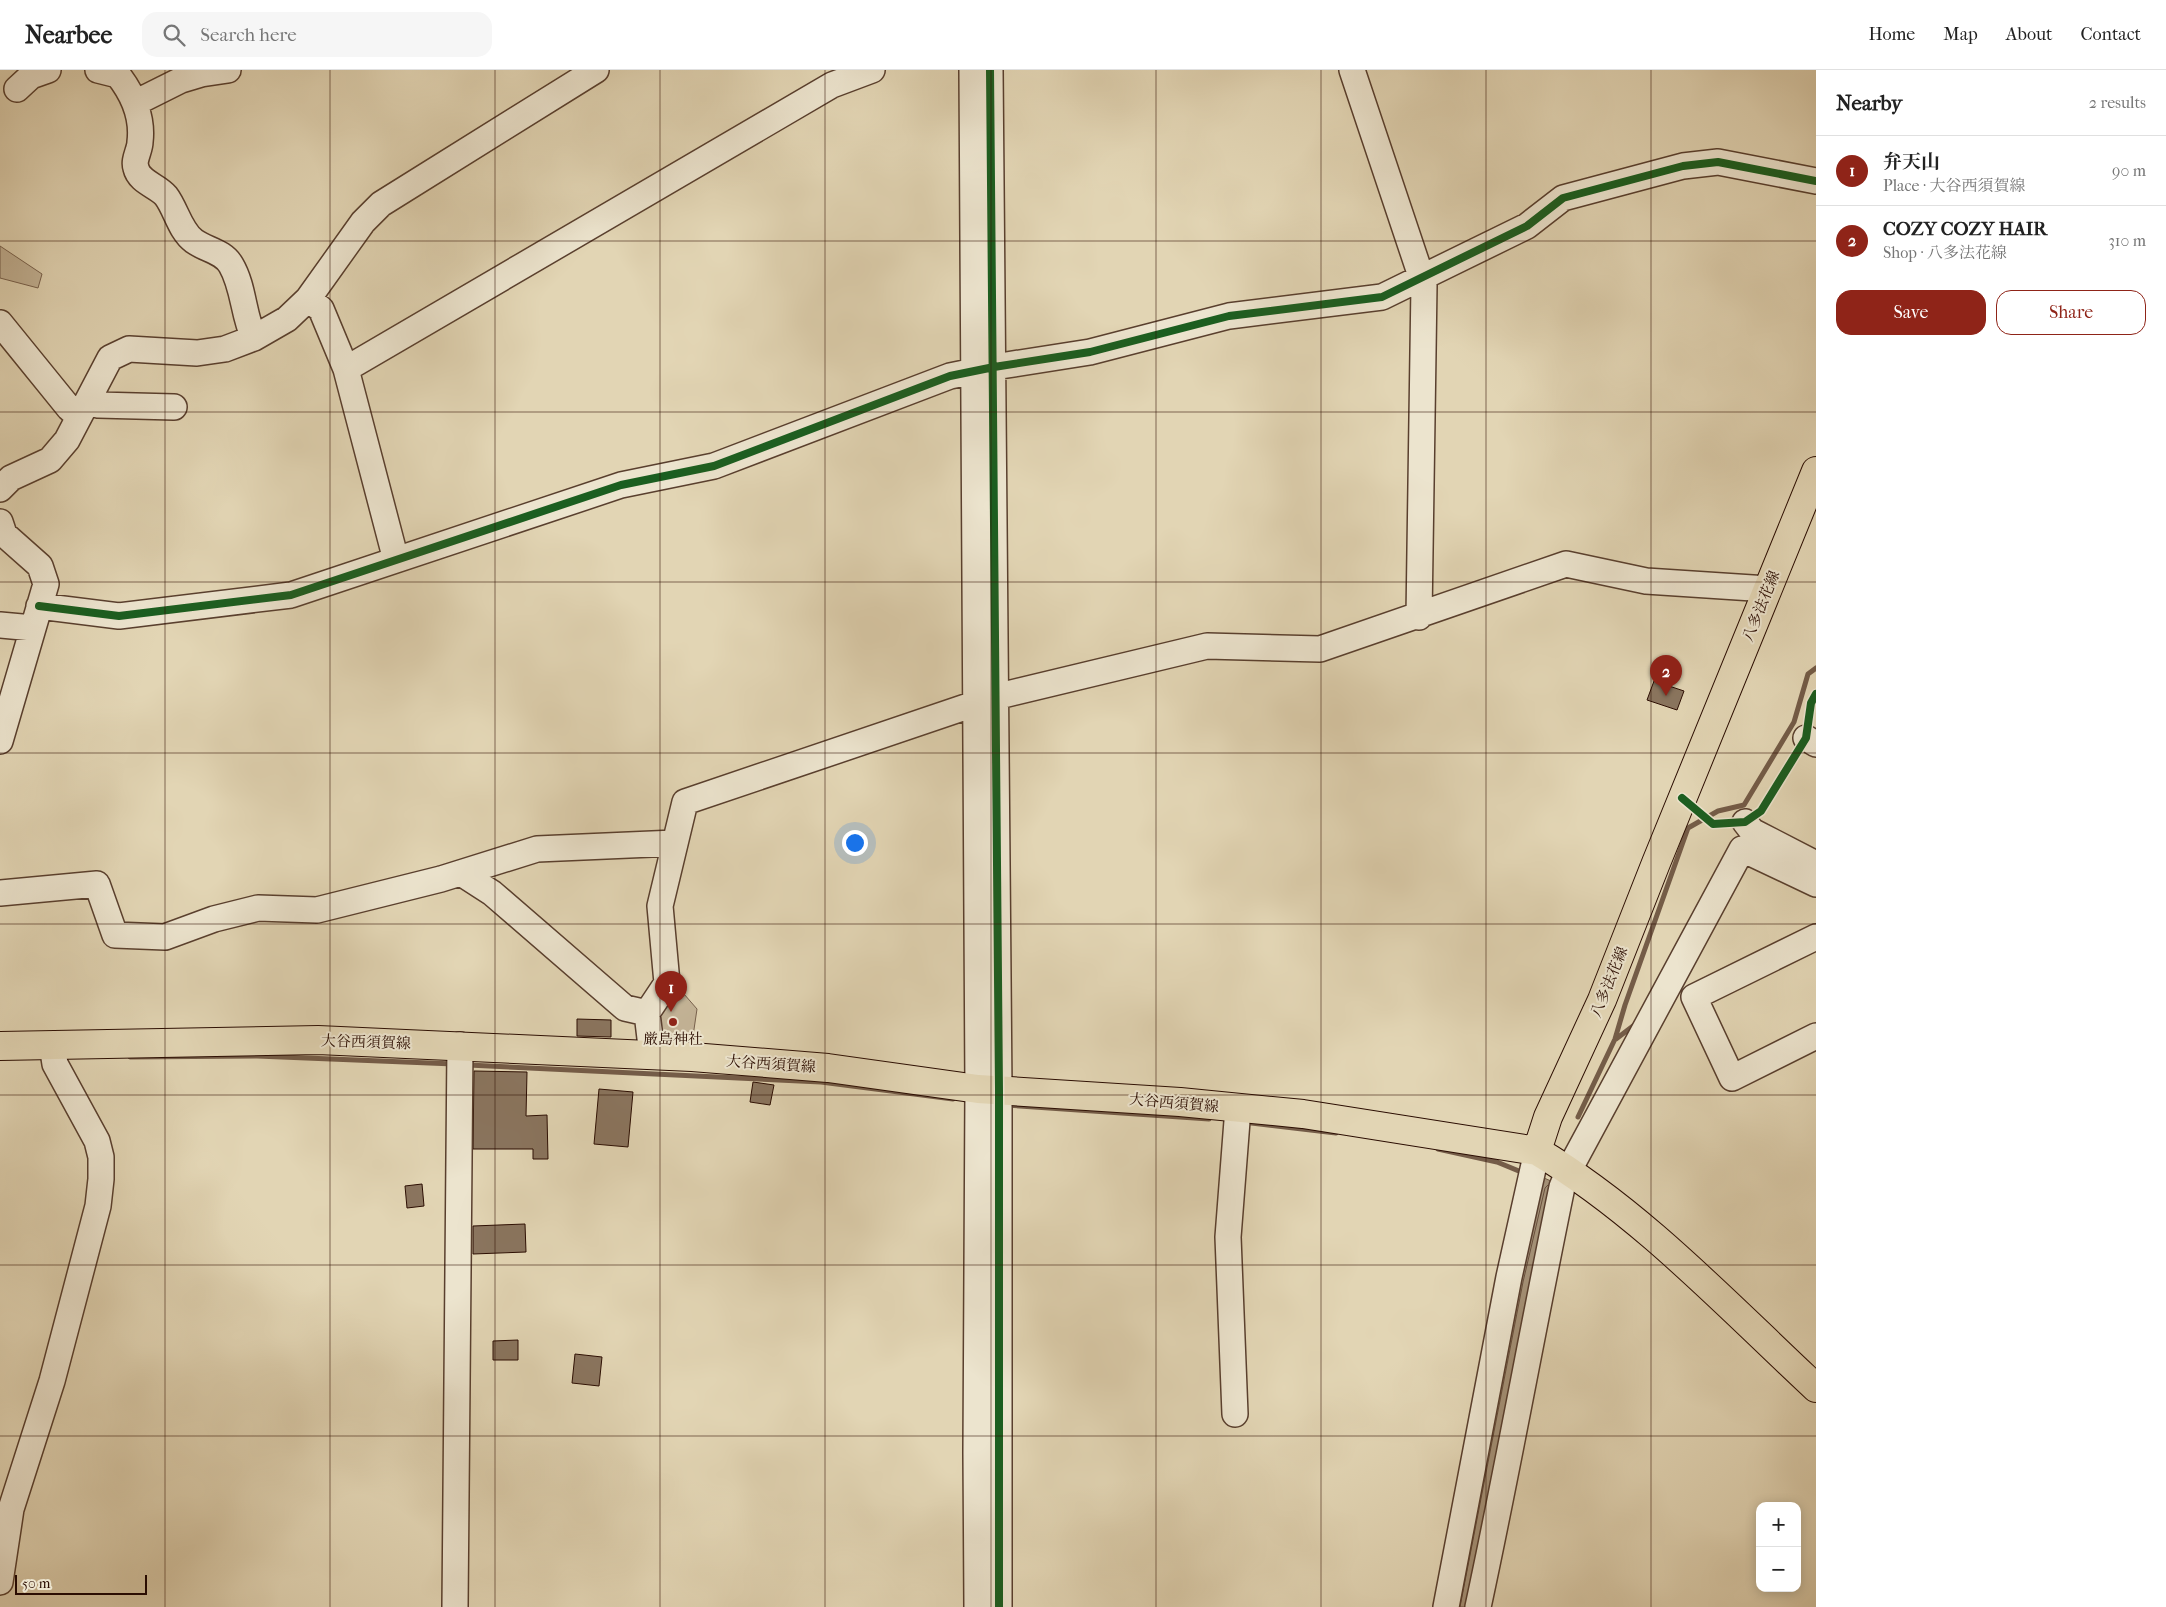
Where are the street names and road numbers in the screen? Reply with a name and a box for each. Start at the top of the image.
street label: 八多法花線 [1739,568,1783,644]
street label: 八多法花線 [1587,944,1631,1020]
street label: 大谷西須賀線 [321,1031,411,1053]
street label: 大谷西須賀線 [725,1052,817,1076]
street label: 大谷西須賀線 [1128,1090,1220,1116]

